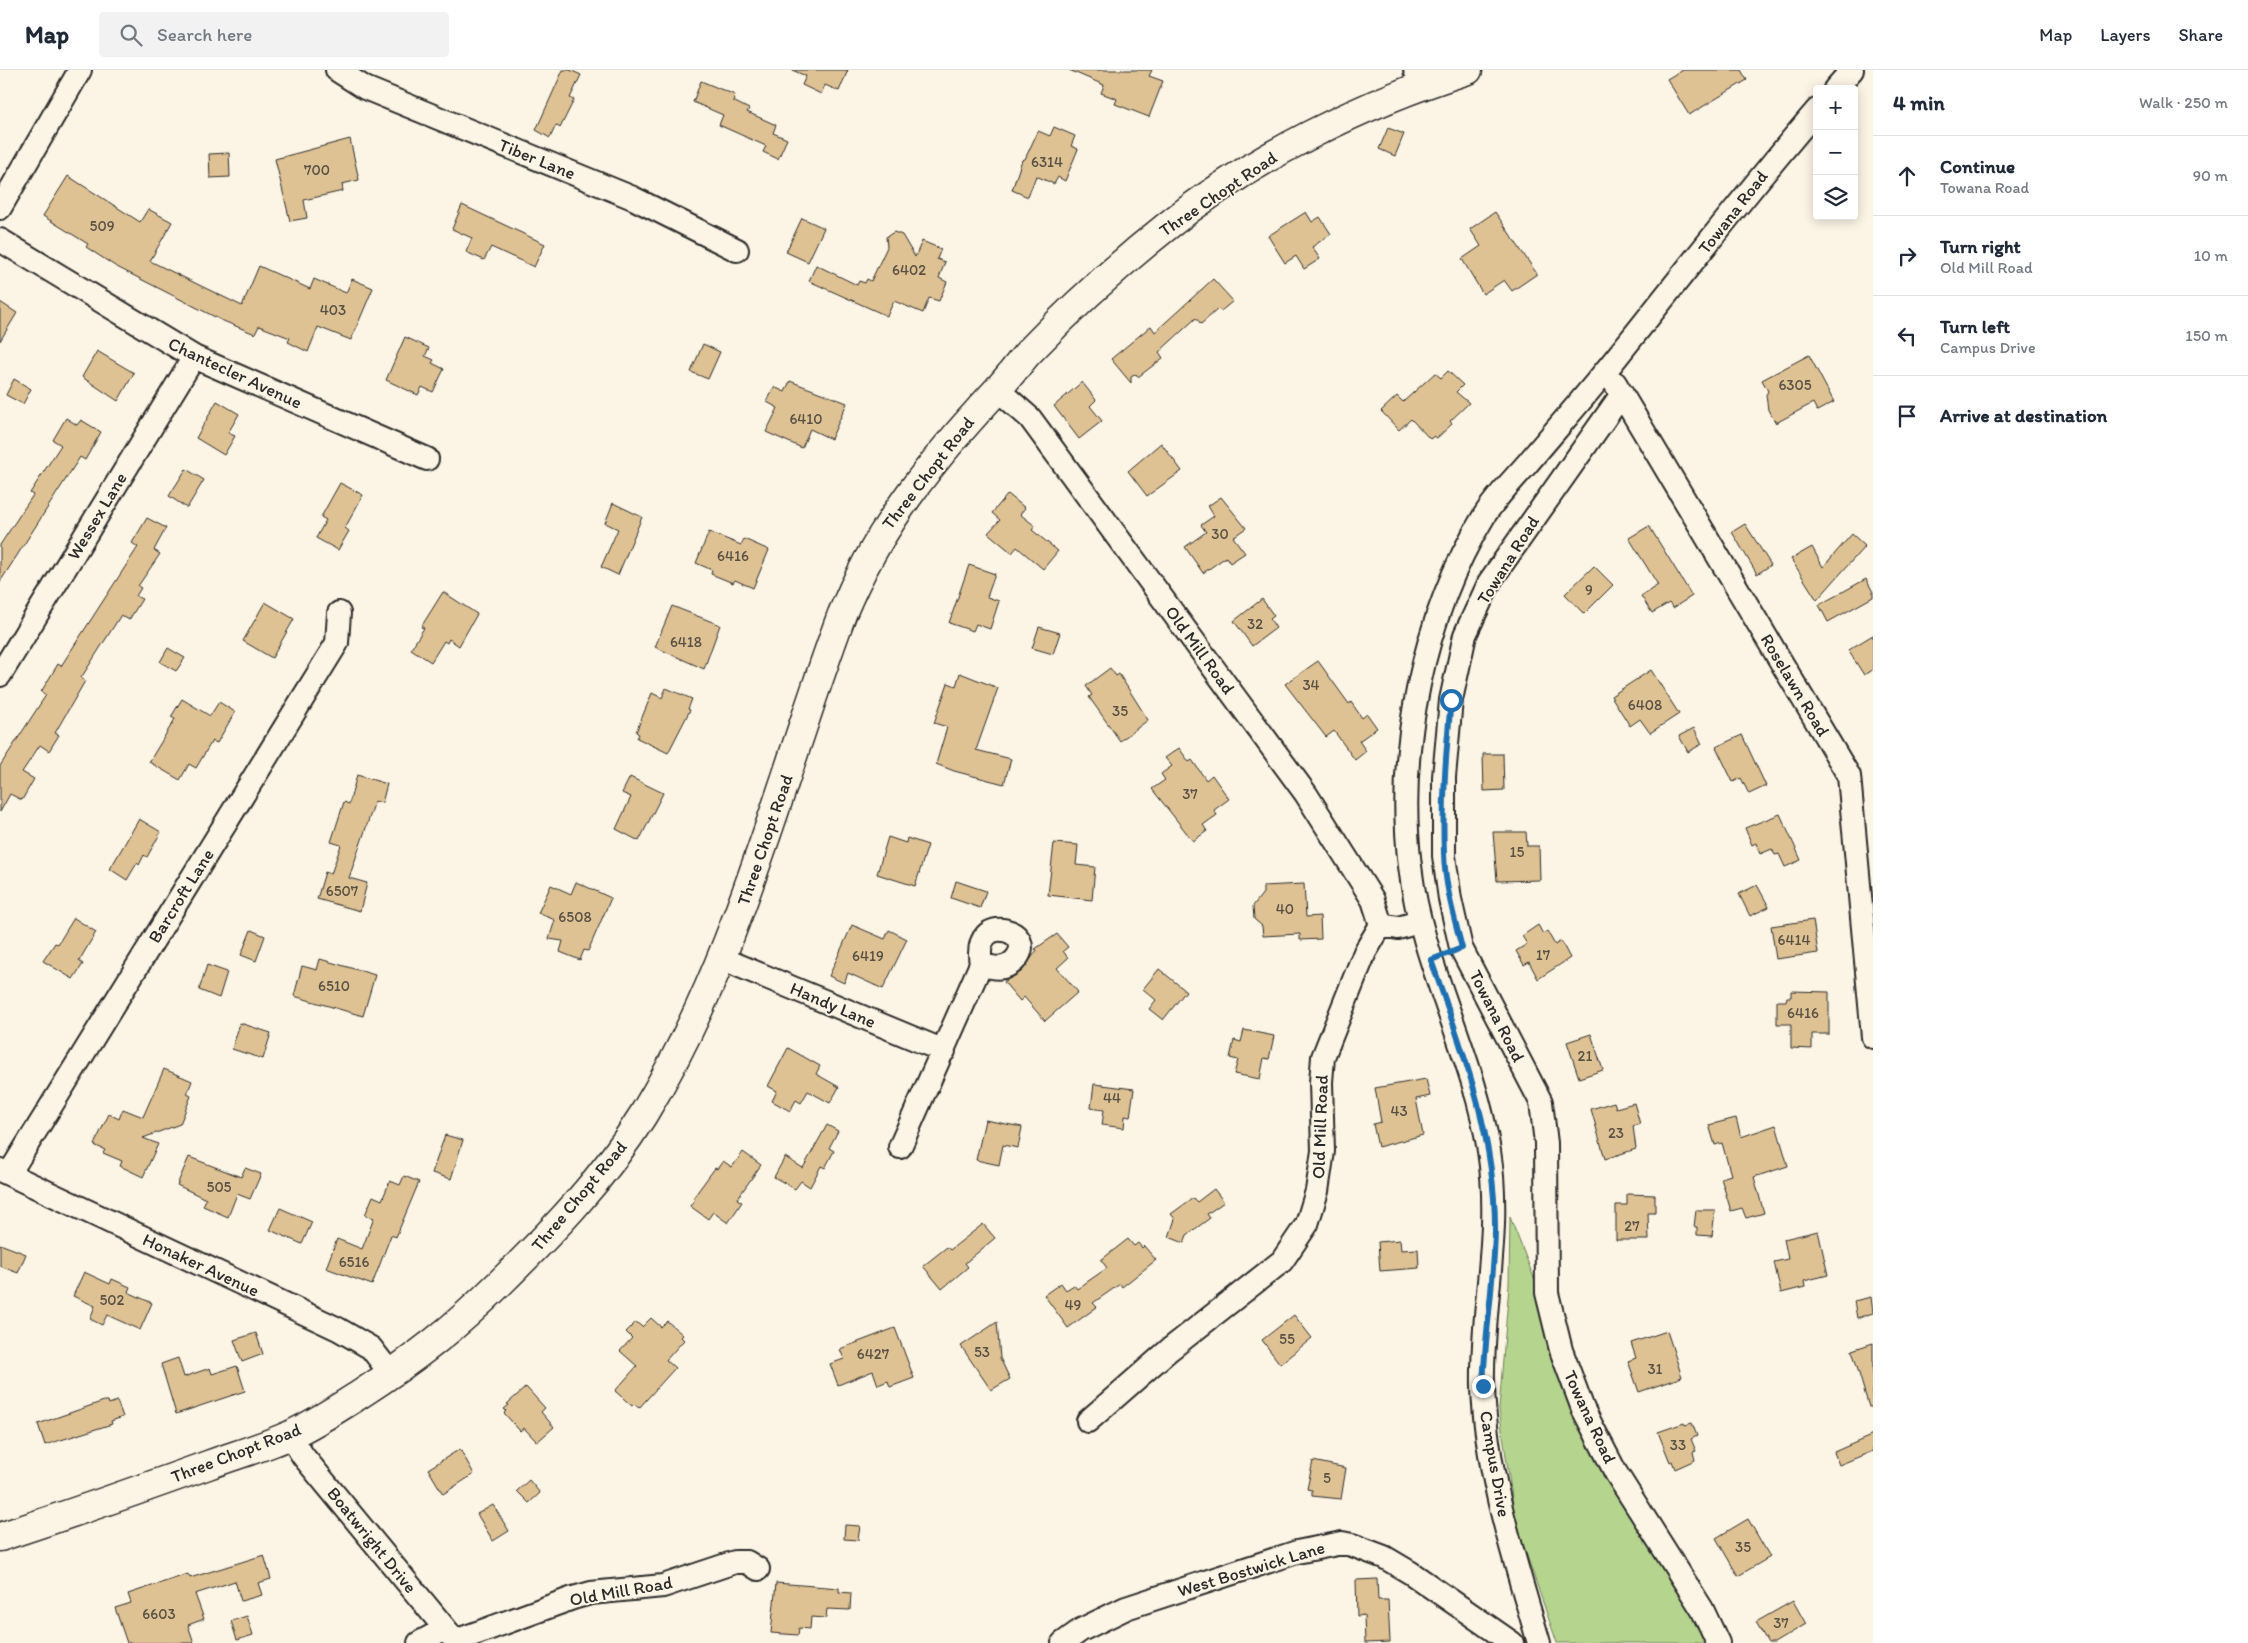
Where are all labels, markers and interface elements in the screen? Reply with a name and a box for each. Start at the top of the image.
search box [99,12,449,57]
text: Map [25,20,69,49]
icon: search [117,21,145,49]
text: Search here [157,23,252,46]
text: Map [2039,24,2072,46]
text: Layers [2100,24,2150,46]
text: Share [2178,24,2223,46]
map controls [1813,85,1858,220]
button: + [1813,85,1858,130]
text: 4 min [1893,90,1945,115]
text: Walk · 250 m [2139,93,2228,112]
button: − [1813,130,1858,175]
street label: Tiber Lane [495,134,579,184]
street label: Three Chopt Road [1155,146,1281,242]
house number: 6314 [1031,153,1063,171]
text: Continue [1940,155,2015,178]
house number: 700 [304,161,330,179]
icon: ahead [1893,162,1921,190]
street label: Towana Road [1693,166,1773,258]
text: 90 m [2193,166,2228,185]
button: layers [1813,175,1858,220]
text: Towana Road [1940,178,2029,197]
house number: 509 [90,217,115,235]
text: Turn right [1940,235,2021,258]
icon: right [1893,242,1921,270]
text: 10 m [2194,246,2228,265]
text: Old Mill Road [1940,258,2033,277]
house number: 6402 [892,261,926,279]
house number: 403 [320,301,346,319]
text: Turn left [1940,315,2010,338]
icon: left [1893,322,1921,350]
text: 150 m [2185,326,2228,345]
street label: Chantecler Avenue [165,332,305,414]
text: Campus Drive [1940,338,2036,357]
house number: 6305 [1778,376,1812,394]
icon: arrive [1893,402,1921,430]
text: Arrive at destination [1940,404,2107,427]
house number: 6410 [789,410,823,428]
street label: Three Chopt Road [877,412,979,534]
street label: Wessex Lane [62,468,132,564]
street label: Towana Road [1472,511,1544,608]
house number: 30 [1211,525,1229,543]
house number: 6416 [717,547,749,565]
house number: 9 [1585,581,1593,599]
street label: Old Mill Road [1161,601,1240,699]
house number: 32 [1247,615,1263,633]
street label: Roselawn Road [1756,630,1834,741]
house number: 6418 [670,633,702,651]
house number: 34 [1302,676,1320,694]
route start [1440,689,1463,712]
house number: 6408 [1628,696,1662,714]
house number: 35 [1112,702,1128,720]
street label: Three Chopt Road [732,771,798,908]
house number: 37 [1182,785,1198,803]
house number: 15 [1510,843,1525,861]
street label: Barcroft Lane [143,845,219,947]
house number: 6507 [326,882,359,900]
house number: 40 [1276,900,1294,918]
house number: 6508 [558,908,592,926]
house number: 6414 [1778,931,1810,949]
house number: 17 [1536,946,1551,964]
house number: 6419 [852,947,884,965]
street label: Towana Road [1464,966,1530,1066]
house number: 6510 [318,977,350,995]
street label: Handy Lane [787,977,879,1033]
house number: 6416 [1787,1004,1819,1022]
house number: 21 [1578,1047,1592,1065]
street label: Old Mill Road [1307,1074,1333,1179]
house number: 44 [1103,1089,1121,1107]
house number: 43 [1390,1102,1408,1120]
house number: 23 [1608,1124,1624,1142]
street label: Three Chopt Road [526,1136,632,1256]
house number: 505 [207,1178,232,1196]
house number: 27 [1624,1217,1640,1235]
street label: Honaker Avenue [139,1228,263,1302]
house number: 6516 [339,1253,369,1271]
house number: 502 [99,1291,125,1309]
house number: 49 [1065,1296,1082,1314]
house number: 55 [1279,1330,1295,1348]
house number: 53 [974,1343,990,1361]
house number: 6427 [857,1345,890,1363]
house number: 31 [1647,1360,1663,1378]
street label: Towana Road [1559,1367,1621,1467]
route end [1472,1375,1495,1398]
street label: Campus Drive [1475,1409,1515,1519]
street label: Three Chopt Road [168,1418,304,1488]
house number: 33 [1670,1436,1686,1454]
house number: 5 [1323,1469,1331,1487]
street label: Boatwright Drive [322,1482,422,1598]
street label: West Bostwick Lane [1175,1536,1327,1602]
house number: 35 [1735,1538,1751,1556]
street label: Old Mill Road [568,1571,675,1611]
house number: 6603 [142,1605,176,1623]
house number: 37 [1773,1614,1789,1632]

